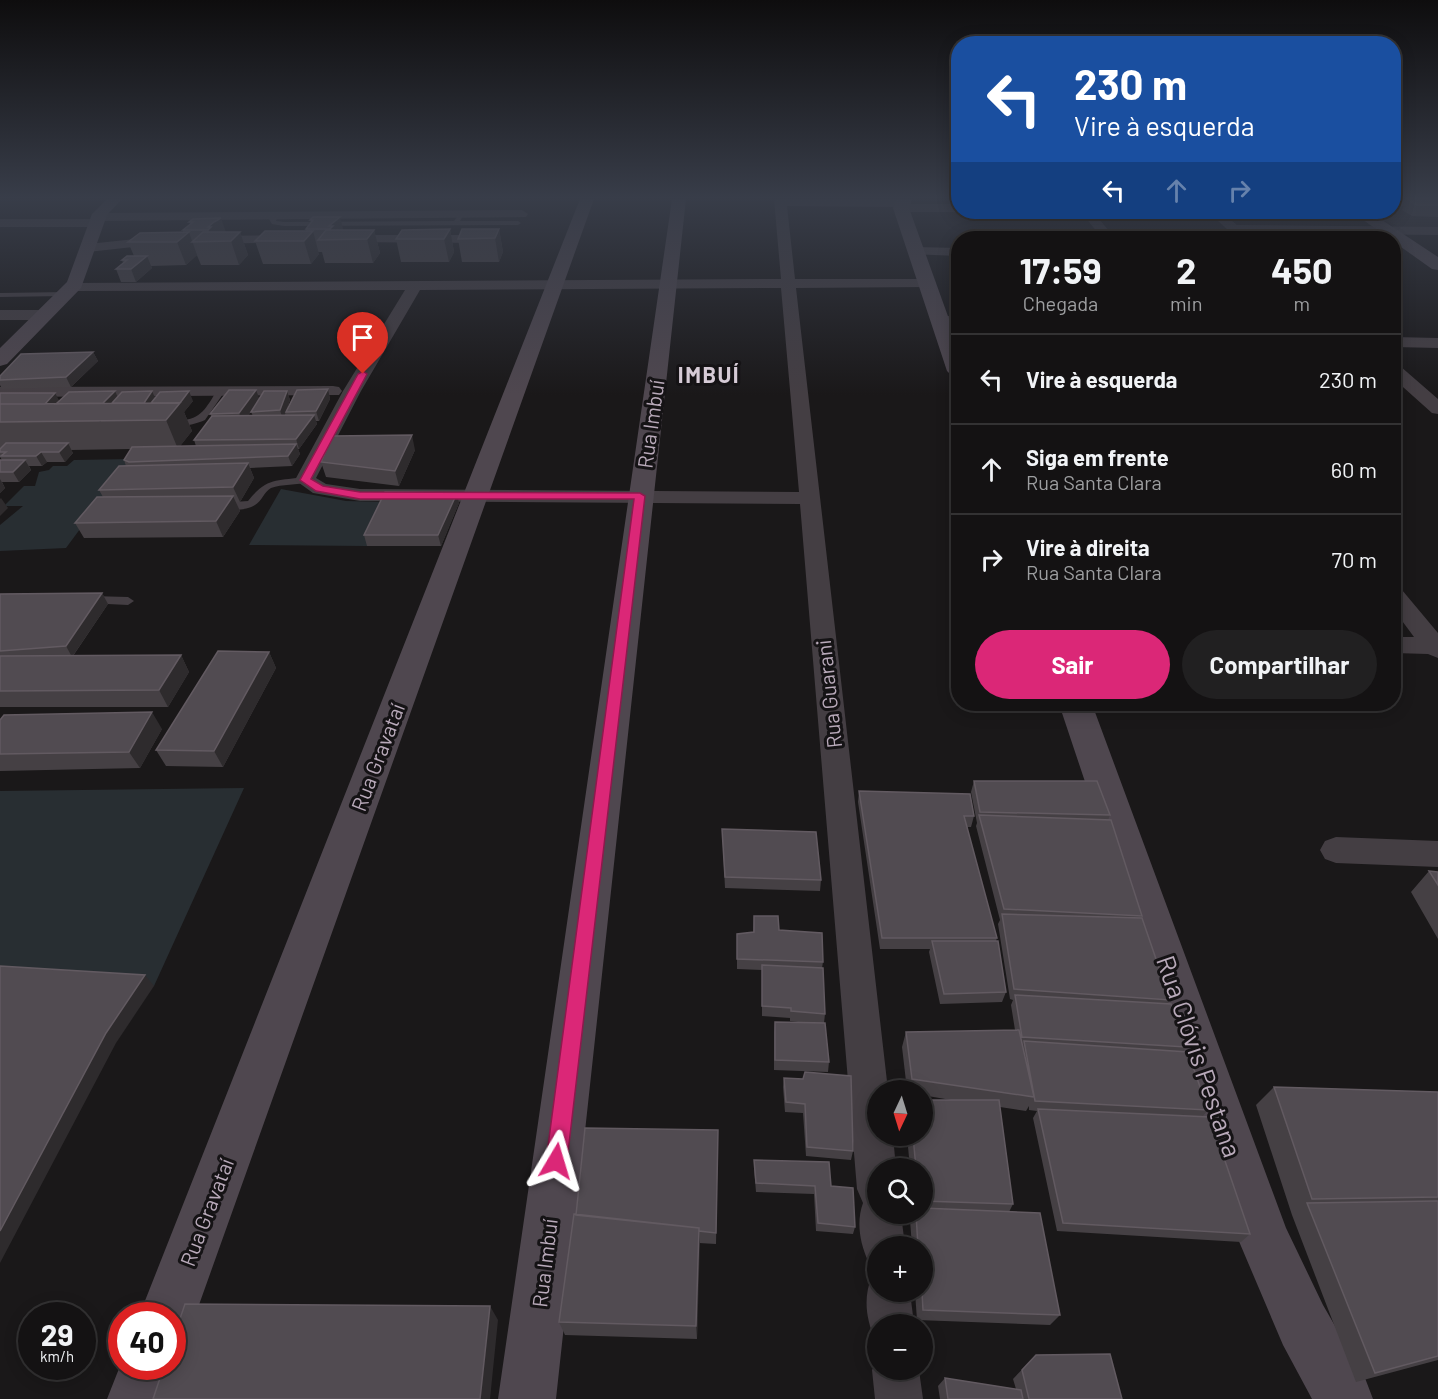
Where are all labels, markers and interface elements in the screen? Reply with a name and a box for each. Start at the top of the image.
text: 230 m [1074,58,1187,108]
icon: left [975,60,1053,138]
text: Vire à esquerda [1074,109,1255,141]
icon: left [1097,174,1130,207]
icon: ahead [1160,174,1193,207]
icon: right [1223,174,1256,207]
text: 17:59 [1019,248,1102,291]
text: 2 [1176,248,1196,291]
text: 450 [1271,248,1333,291]
text: Chegada [1023,291,1098,315]
text: min [1170,291,1202,315]
text: m [1293,291,1310,315]
pin [337,312,388,374]
icon: arrive [346,321,379,354]
district label: IMBUÍ [678,361,740,387]
icon: left [975,363,1008,396]
text: Vire à esquerda [1026,366,1177,392]
text: 230 m [1319,366,1377,392]
street label: Rua Imbuí [631,378,669,470]
text: Siga em frente [1026,444,1169,470]
icon: ahead [975,453,1008,486]
text: 60 m [1331,456,1377,482]
text: Rua Santa Clara [1026,470,1162,494]
text: Vire à direita [1026,534,1150,560]
icon: right [975,543,1008,576]
text: 70 m [1332,546,1377,572]
text: Rua Santa Clara [1026,560,1162,584]
button: Sair [975,630,1170,699]
button: Compartilhar [1182,630,1377,699]
street label: Rua Guarani [810,639,846,749]
street label: Rua Gravataí [345,699,409,814]
street label: Rua Clóvis Pestana [1151,951,1249,1161]
north arrow [867,1080,933,1146]
map controls [867,1080,933,1380]
position arrow [524,1129,588,1193]
street label: Rua Gravataí [174,1154,238,1269]
button: search [867,1158,933,1224]
street label: Rua Imbuí [526,1217,562,1309]
button: + [867,1236,933,1302]
speed limit sign: 40 [108,1302,186,1380]
button: − [867,1314,933,1380]
text: 29 [41,1316,73,1352]
text: km/h [40,1347,74,1365]

